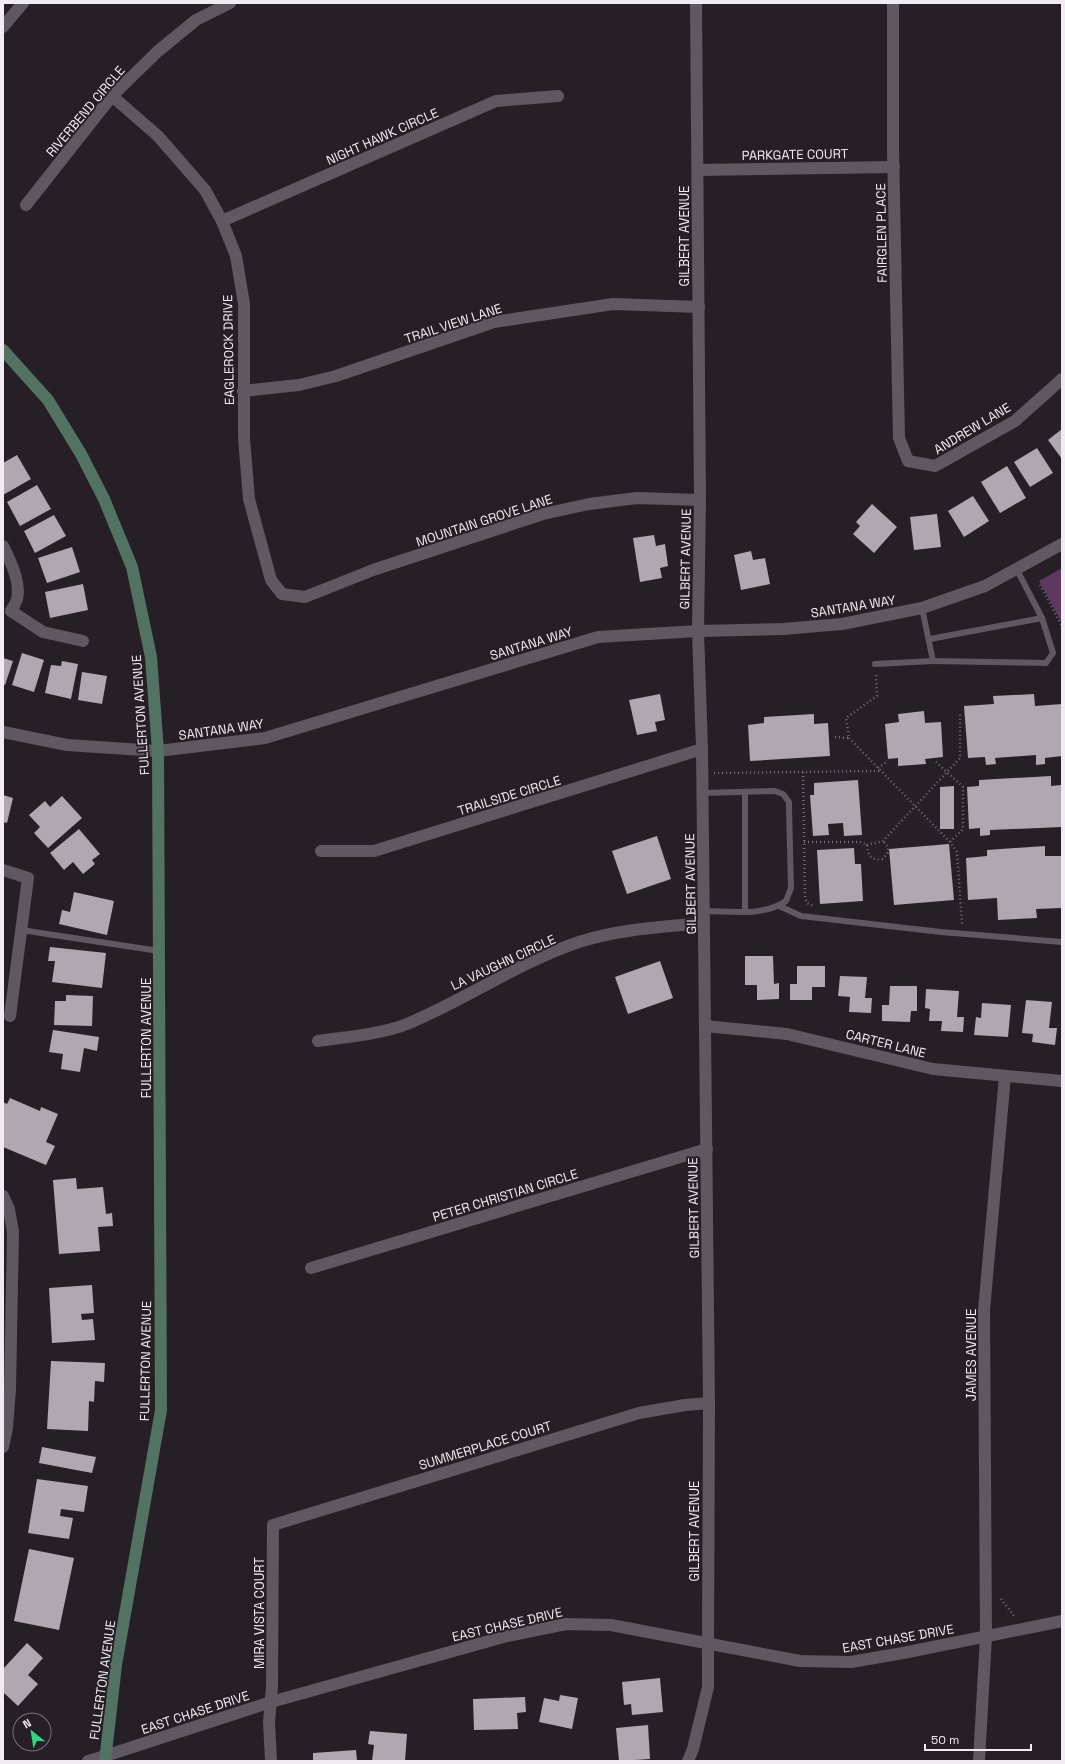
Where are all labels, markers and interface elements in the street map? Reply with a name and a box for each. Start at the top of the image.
street label: RIVERBEND CIRCLE [42,62,129,160]
street label: NIGHT HAWK CIRCLE [323,104,441,169]
street label: PARKGATE COURT [742,145,849,164]
street label: FAIRGLEN PLACE [872,183,891,283]
street label: GILBERT AVENUE [676,186,693,286]
street label: EAGLEROCK DRIVE [219,295,238,405]
street label: TRAIL VIEW LANE [402,300,504,347]
street label: ANDREW LANE [931,399,1014,458]
street label: MOUNTAIN GROVE LANE [414,490,555,551]
street label: GILBERT AVENUE [676,508,695,610]
street label: SANTANA WAY [809,591,897,622]
street label: SANTANA WAY [488,623,575,664]
street label: FULLERTON AVENUE [128,654,153,776]
street label: SANTANA WAY [177,715,265,744]
street label: TRAILSIDE CIRCLE [455,772,563,819]
street label: GILBERT AVENUE [681,833,700,935]
street label: LA VAUGHN CIRCLE [448,931,558,994]
street label: FULLERTON AVENUE [138,978,155,1098]
street label: CARTER LANE [844,1025,928,1062]
street label: GILBERT AVENUE [684,1157,703,1259]
street label: PETER CHRISTIAN CIRCLE [430,1165,580,1226]
street label: FULLERTON AVENUE [136,1301,155,1421]
street label: JAMES AVENUE [963,1309,980,1401]
street label: SUMMERPLACE COURT [417,1417,554,1474]
street label: GILBERT AVENUE [686,1481,703,1581]
street label: MIRA VISTA COURT [251,1557,268,1669]
street label: EAST CHASE DRIVE [450,1604,564,1645]
street label: FULLERTON AVENUE [86,1619,119,1741]
street label: EAST CHASE DRIVE [841,1620,955,1657]
street label: EAST CHASE DRIVE [139,1687,251,1738]
north arrow [12,1712,52,1752]
text: N [20,1715,34,1731]
scale bar [925,1726,1031,1752]
text: 50 m [931,1732,959,1748]

